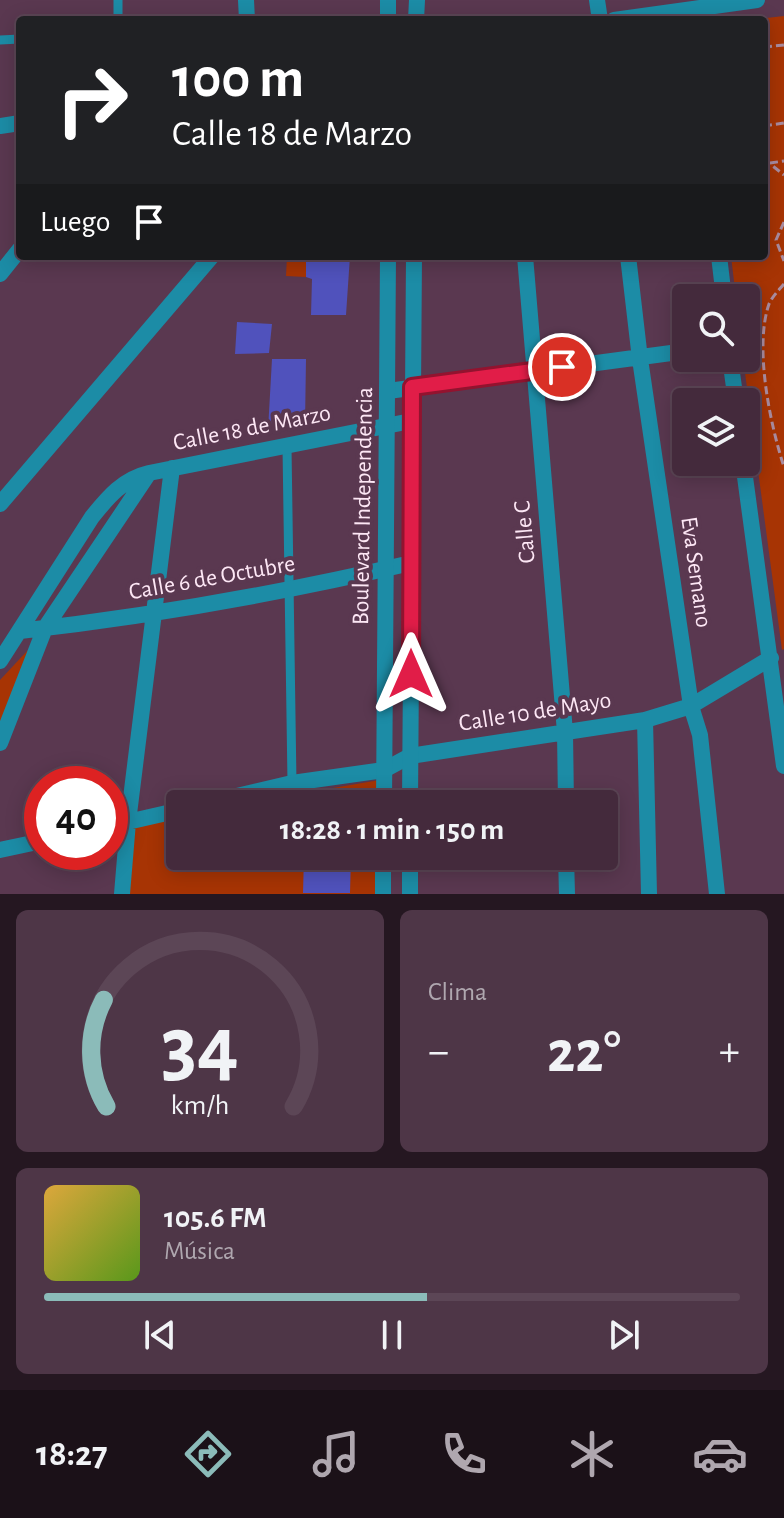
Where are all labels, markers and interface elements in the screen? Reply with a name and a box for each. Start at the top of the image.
icon: right [40,48,144,152]
text: 100 m [172,51,304,107]
text: Calle 18 de Marzo [172,116,412,152]
icon: arrive [127,200,171,244]
text: Luego [40,207,111,237]
map controls [672,284,760,476]
button: search [672,284,760,372]
pin [528,333,596,401]
icon: arrive [540,345,584,389]
street label: Boulevard Independencia [349,387,377,625]
button: layers [672,388,760,476]
street label: Calle 18 de Marzo [171,401,333,455]
street label: Calle C [510,500,540,564]
street label: Eva Semano [676,515,716,629]
street label: Calle 6 de Octubre [127,552,297,604]
position arrow [369,632,453,716]
street label: Calle 10 de Mayo [457,688,613,736]
speed limit sign: 40 [24,766,128,870]
text: 18:28 · 1 min · 150 m [280,815,504,845]
text: Clima [428,979,487,1005]
text: 34 [161,1006,239,1090]
text: 22° [547,1023,621,1083]
text: − [428,1030,449,1074]
text: + [719,1030,740,1074]
text: km/h [171,1091,229,1120]
text: 105.6 FM [164,1203,267,1233]
text: Música [164,1238,235,1264]
icon: previous [138,1313,182,1357]
icon: pause [370,1313,414,1357]
icon: next [602,1313,646,1357]
icon: directions [180,1426,236,1482]
icon: music [308,1426,364,1482]
icon: phone [436,1426,492,1482]
icon: climate [564,1426,620,1482]
icon: car [692,1426,748,1482]
text: 18:27 [36,1436,108,1472]

